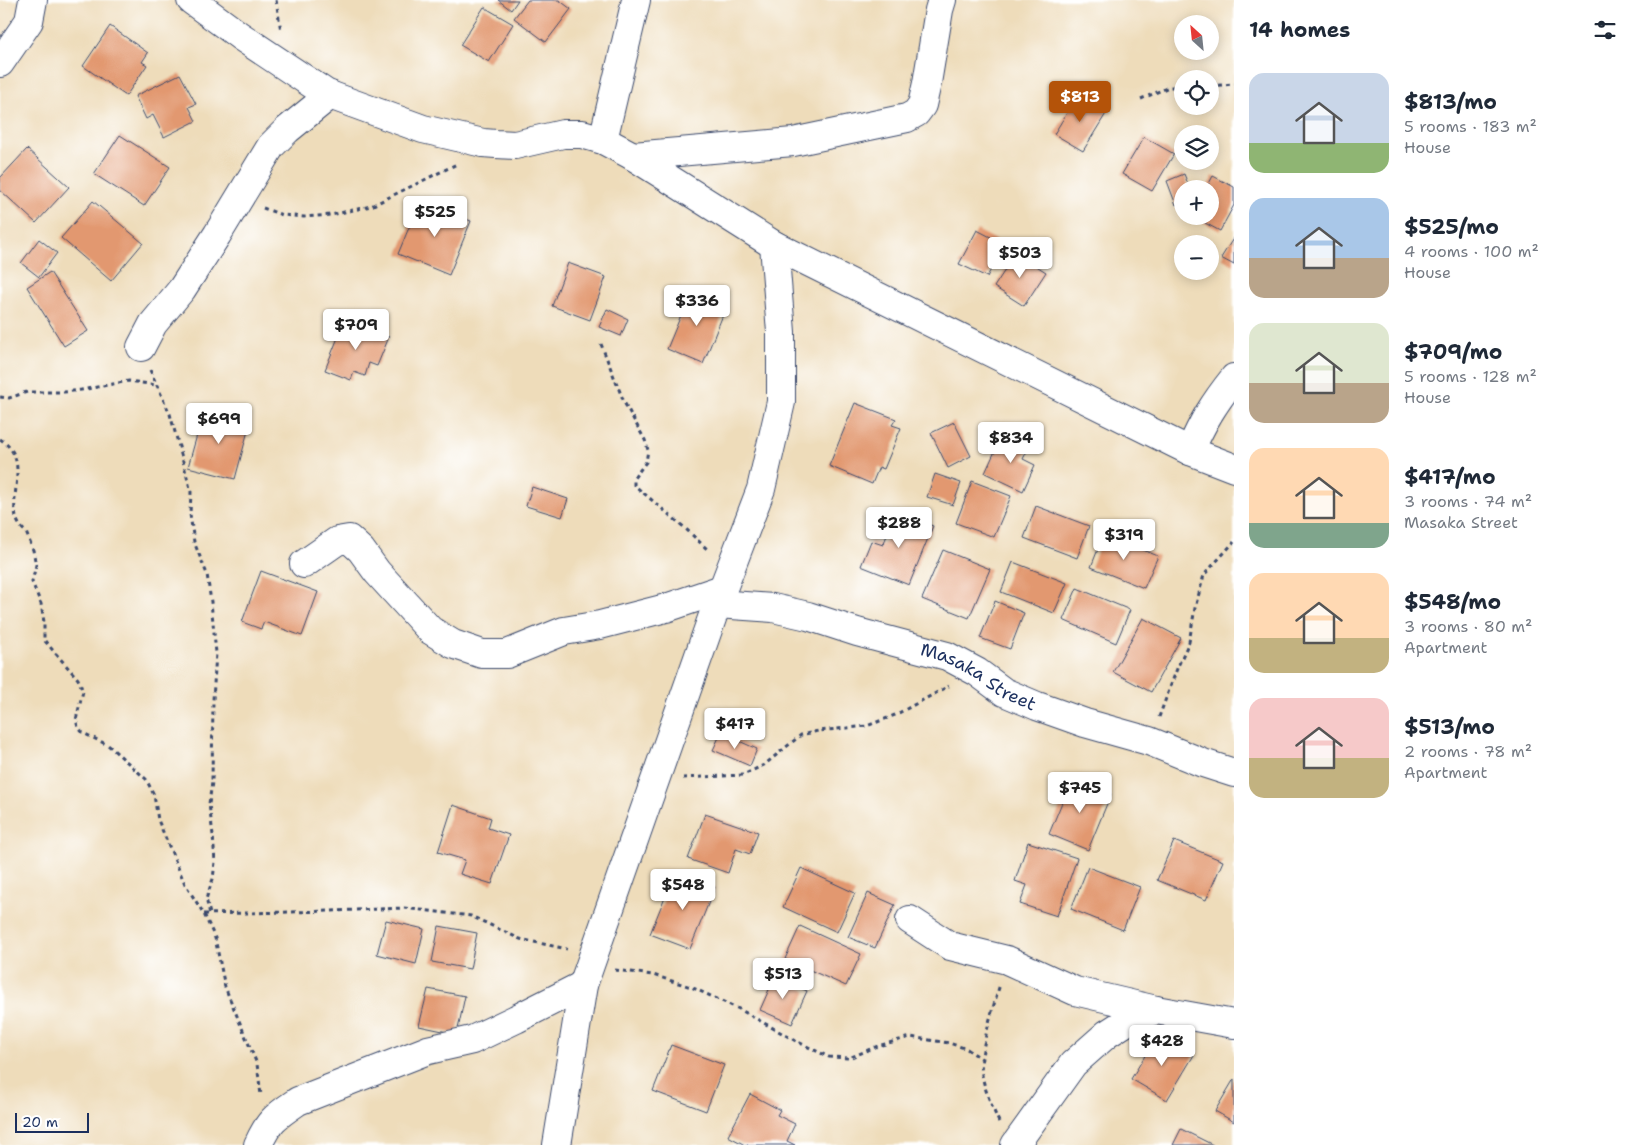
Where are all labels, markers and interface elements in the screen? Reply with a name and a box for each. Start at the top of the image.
north arrow [1174,15,1219,60]
map controls [1174,15,1219,280]
text: 14 homes [1249,16,1350,44]
icon: filters [1591,16,1619,44]
button: locate [1174,70,1219,115]
pin: $813 [1050,80,1110,123]
text: $813 [1060,86,1100,107]
text: $813/mo [1404,88,1497,116]
icon: home [1289,93,1349,153]
text: 5 rooms · 183 m² [1404,116,1537,137]
button: layers [1174,125,1219,170]
text: House [1404,137,1451,158]
button: + [1174,180,1219,225]
pin: $525 [405,196,465,238]
text: $525 [414,201,456,222]
text: $525/mo [1404,213,1499,241]
icon: home [1289,218,1349,278]
button: − [1174,235,1219,280]
pin: $503 [990,236,1050,279]
text: 4 rooms · 100 m² [1404,241,1539,262]
text: $503 [998,242,1042,263]
text: House [1404,262,1451,283]
pin: $336 [667,284,727,327]
text: $336 [675,290,719,311]
pin: $709 [326,308,386,351]
text: $709 [334,314,378,335]
text: $709/mo [1404,338,1502,366]
icon: home [1289,343,1349,403]
text: 5 rooms · 128 m² [1404,366,1537,387]
text: House [1404,387,1451,408]
pin: $699 [189,402,249,445]
text: $699 [197,408,241,429]
pin: $834 [981,422,1041,464]
text: $834 [989,427,1033,448]
text: $417/mo [1404,463,1496,491]
icon: home [1289,468,1349,528]
text: 3 rooms · 74 m² [1404,491,1532,512]
pin: $288 [869,506,929,549]
text: $288 [877,512,921,533]
text: Masaka Street [1404,512,1518,533]
pin: $319 [1094,518,1154,561]
text: $319 [1104,524,1144,545]
text: $548/mo [1404,588,1501,616]
icon: home [1289,593,1349,653]
text: 3 rooms · 80 m² [1404,616,1532,637]
street label: Masaka Street [918,637,1040,716]
text: Apartment [1404,637,1487,658]
pin: $417 [705,708,765,750]
text: $417 [715,713,755,734]
text: $513/mo [1404,713,1495,741]
icon: home [1289,718,1349,778]
text: 2 rooms · 78 m² [1404,741,1532,762]
text: Apartment [1404,762,1487,783]
pin: $745 [1050,772,1110,814]
text: $745 [1059,777,1101,798]
pin: $548 [653,868,713,911]
text: $548 [661,874,705,895]
pin: $513 [753,958,813,1000]
text: $513 [764,963,802,984]
pin: $428 [1132,1024,1192,1067]
text: $428 [1140,1030,1184,1051]
scale bar [15,1110,89,1133]
text: 20 m [22,1113,58,1131]

